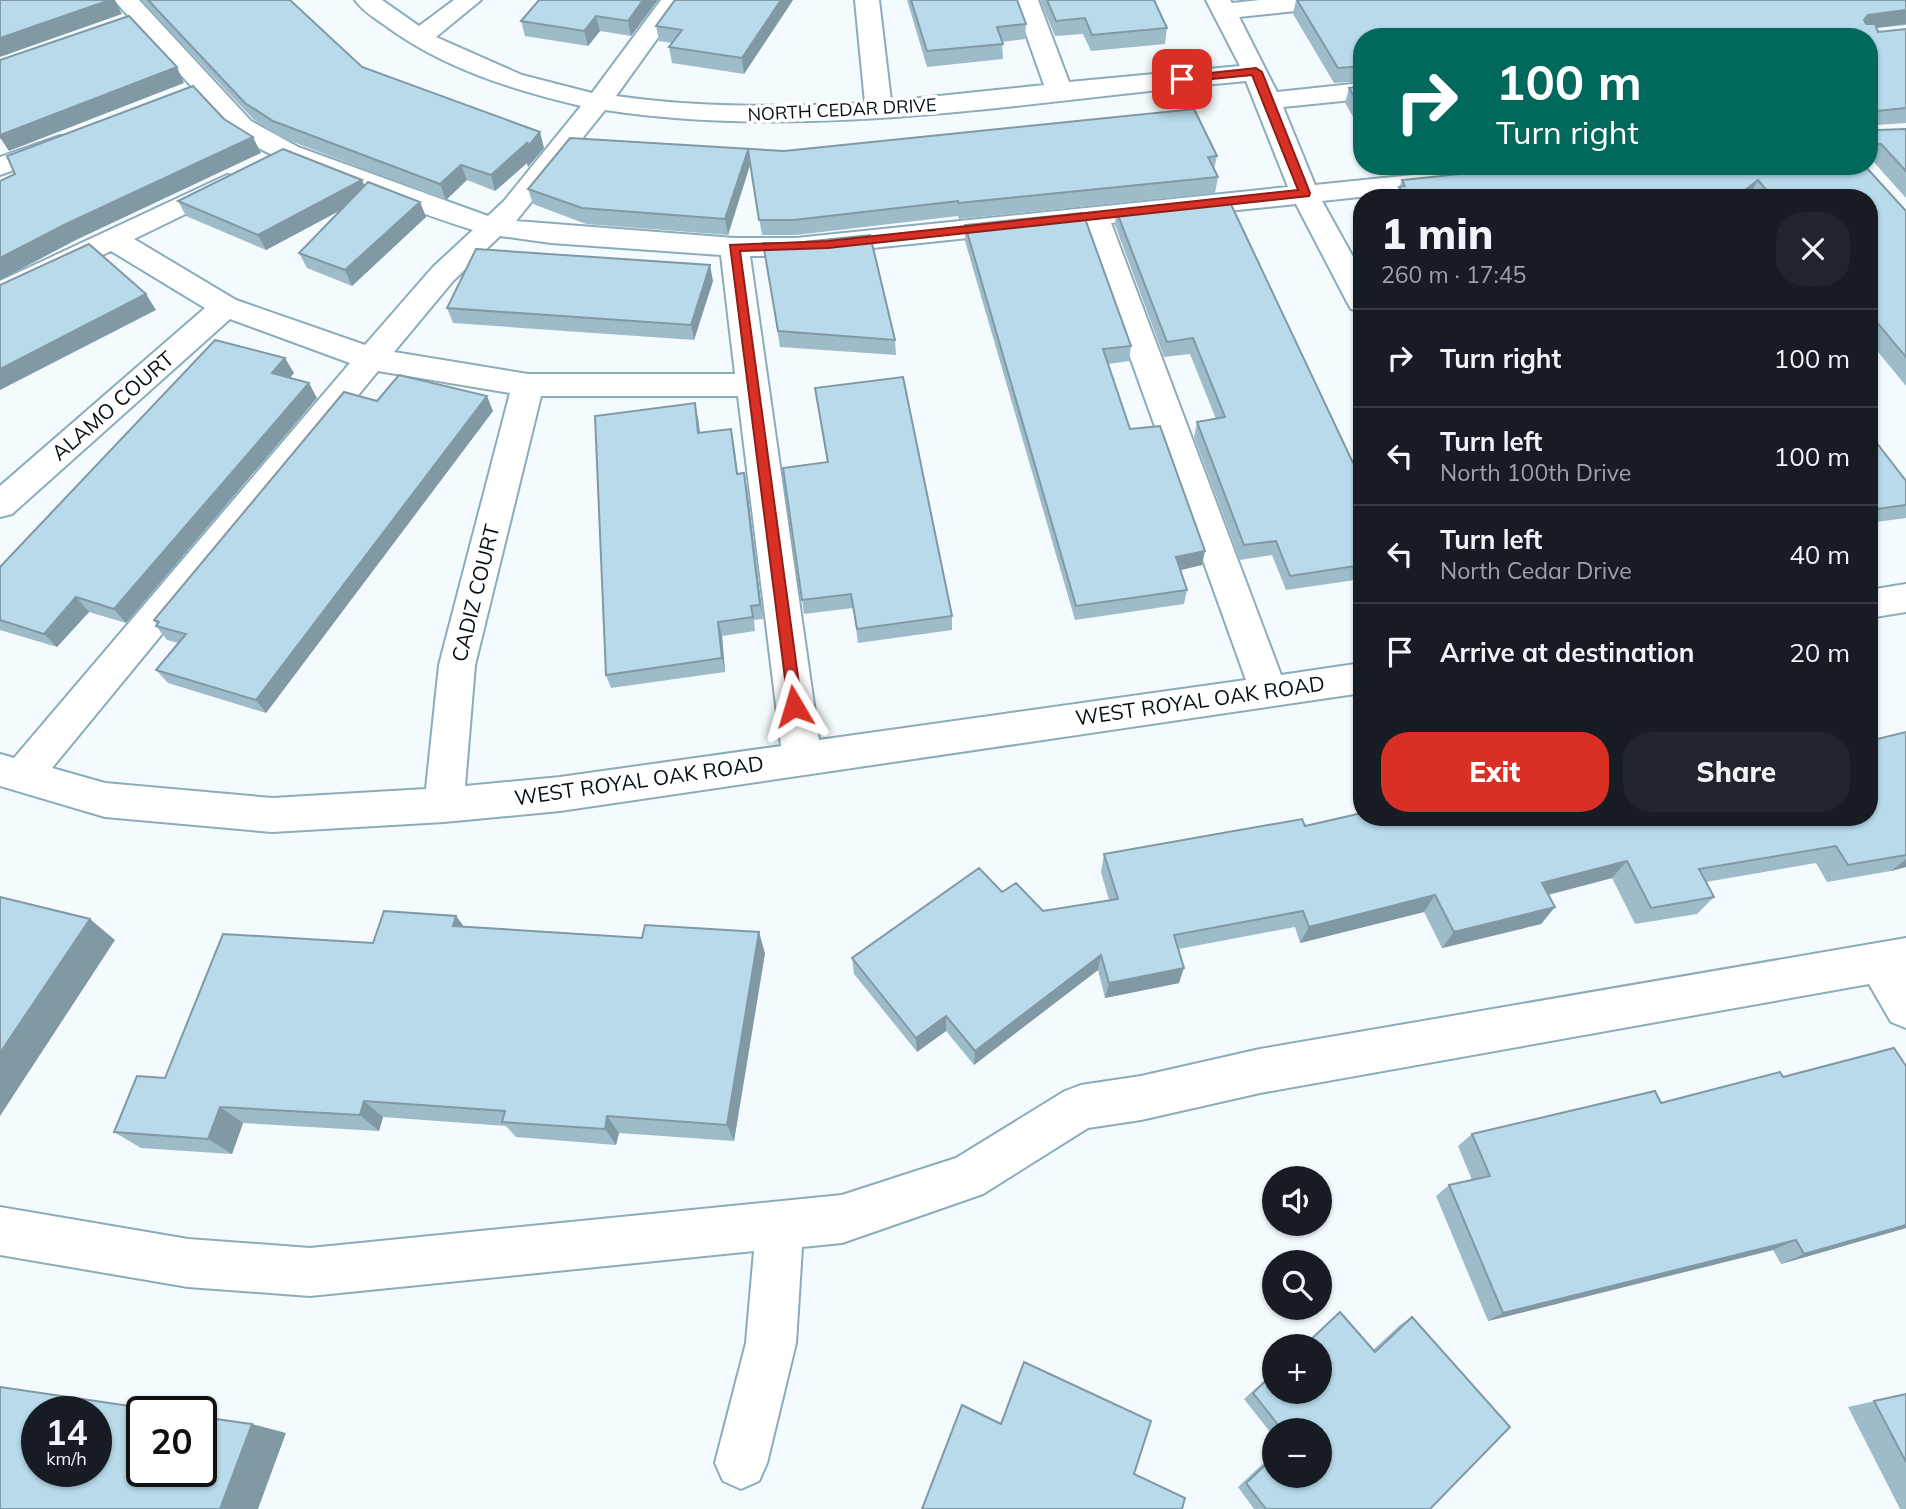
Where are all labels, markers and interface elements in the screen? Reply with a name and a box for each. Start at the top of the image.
pin [1152,49,1212,109]
text: 100 m [1496,51,1642,112]
icon: right [1381,56,1472,147]
icon: arrive [1163,60,1201,98]
street label: NORTH CEDAR DRIVE [747,93,937,126]
text: Turn right [1496,112,1639,152]
text: 1 min [1381,207,1494,260]
button: close [1776,212,1850,286]
text: 260 m · 17:45 [1381,260,1526,289]
icon: right [1381,339,1419,377]
text: Turn right [1440,342,1561,375]
text: 100 m [1774,342,1850,375]
street label: ALAMO COURT [46,345,179,466]
text: Turn left [1440,425,1542,458]
icon: left [1381,437,1419,475]
text: 100 m [1774,440,1850,473]
text: North 100th Drive [1440,458,1631,487]
street label: CADIZ COURT [445,521,505,664]
text: Turn left [1440,523,1542,556]
icon: left [1381,535,1419,573]
text: 40 m [1789,538,1850,571]
text: North Cedar Drive [1440,556,1632,585]
icon: arrive [1381,633,1419,671]
text: Arrive at destination [1440,636,1695,669]
text: 20 m [1789,636,1850,669]
position arrow [757,669,831,743]
street label: WEST ROYAL OAK ROAD [1073,670,1326,730]
button: Exit [1381,732,1609,812]
button: Share [1623,732,1850,812]
street label: WEST ROYAL OAK ROAD [512,750,765,810]
map controls [1262,1166,1332,1488]
button: sound [1262,1166,1332,1236]
button: search [1262,1250,1332,1320]
button: + [1262,1334,1332,1404]
speed limit sign: 20 [126,1396,217,1487]
text: 14 [45,1410,88,1454]
button: − [1262,1418,1332,1488]
text: km/h [46,1447,87,1470]

